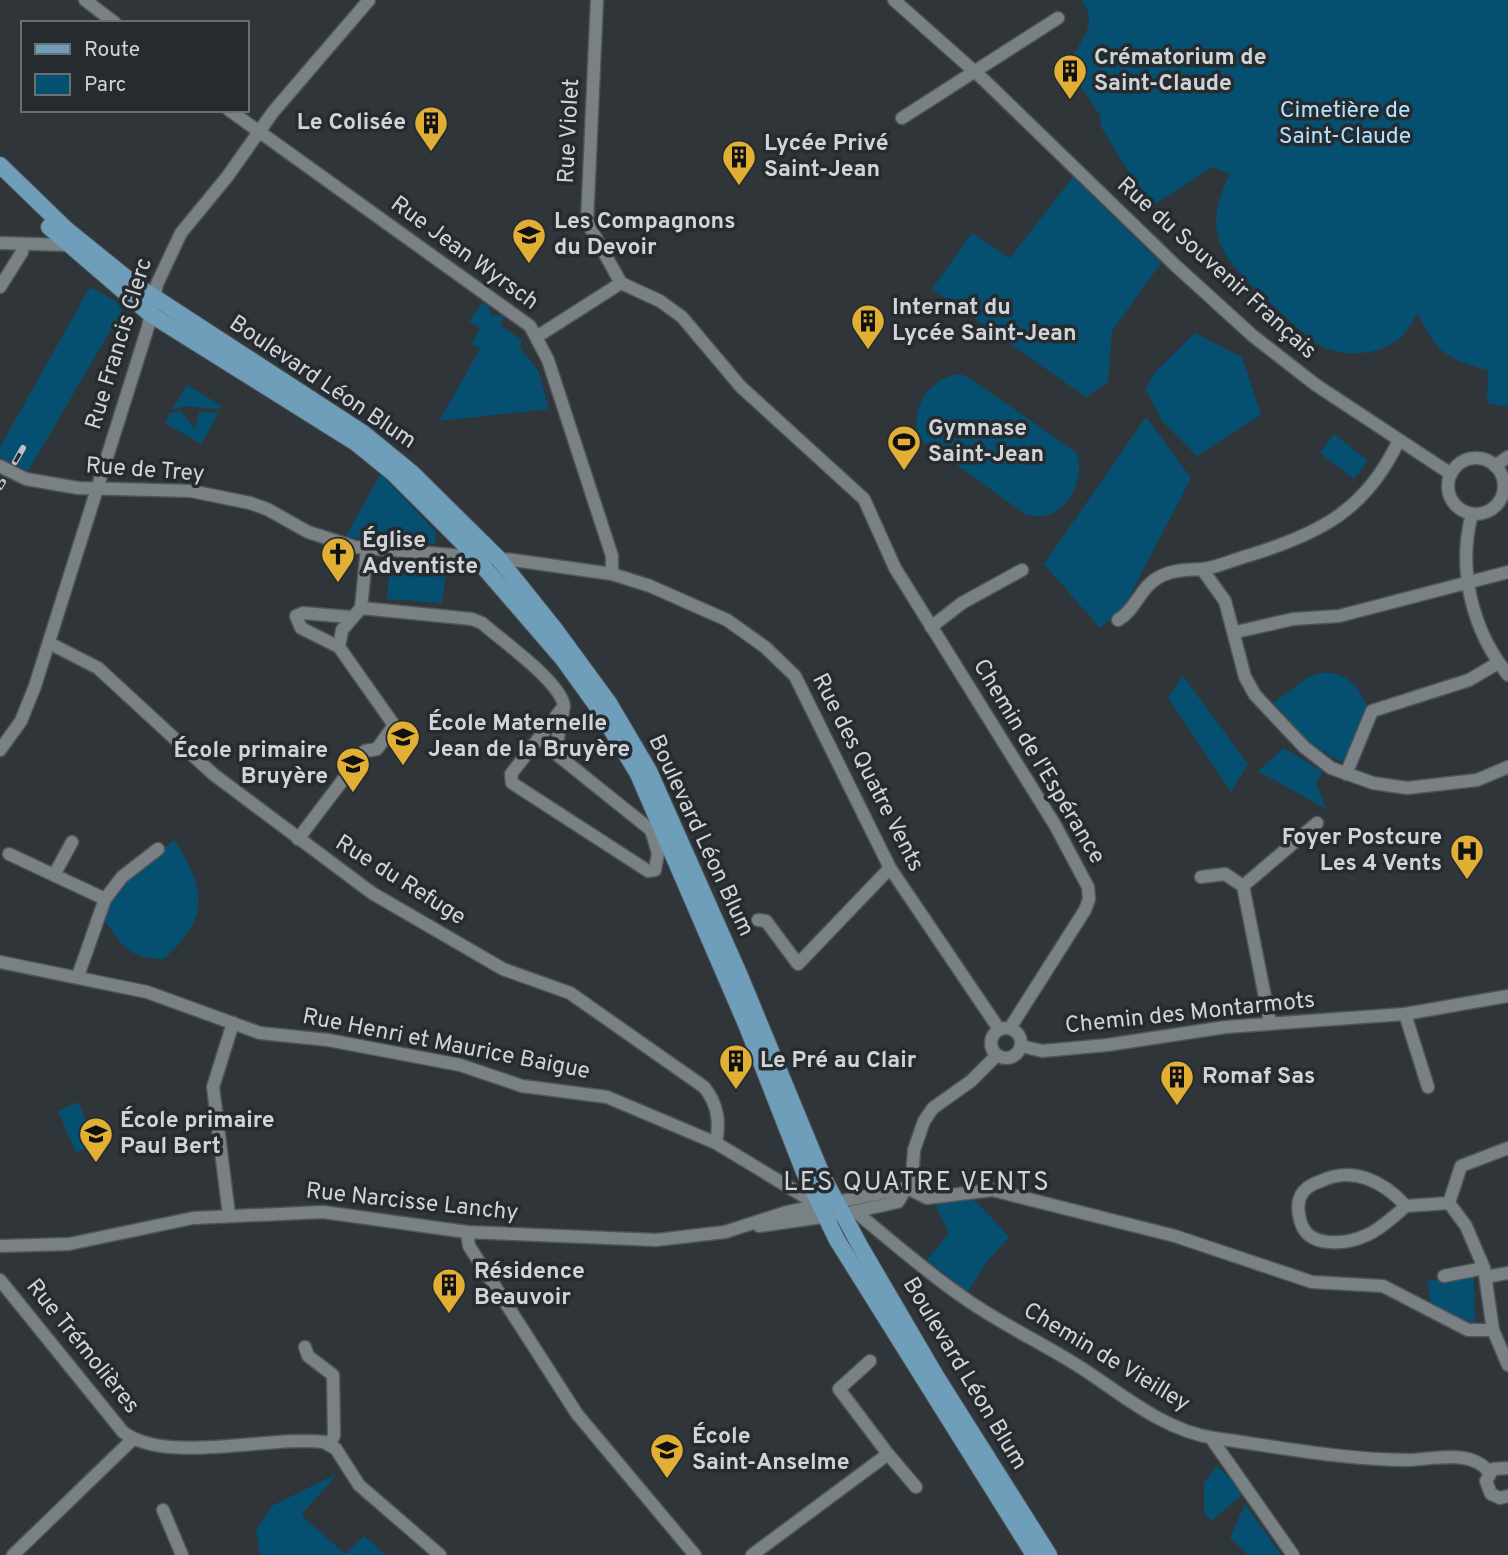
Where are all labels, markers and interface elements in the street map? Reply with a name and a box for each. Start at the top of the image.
legend [21,21,248,112]
text: Route [84,37,140,64]
place label: Crématorium de Saint-Claude [1094,44,1266,99]
building icon: Crématorium de Saint-Claude [1051,52,1089,101]
text: Parc [84,72,126,99]
street label: Rue Violet [553,78,587,184]
park label: Cimetière de Saint-Claude [1279,97,1411,152]
building icon: Le Colisée [412,104,450,153]
place label: Le Colisée [297,109,406,138]
place label: Lycée Privé Saint-Jean [764,130,889,185]
building icon: Lycée Privé Saint-Jean [720,138,758,187]
street label: Rue du Souvenir Français [1110,172,1322,366]
street label: Rue Jean Wyrsch [384,191,544,317]
place label: Les Compagnons du Devoir [554,208,736,263]
school or university icon: Les Compagnons du Devoir [510,216,548,265]
street label: Rue Francis Clerc [80,255,160,433]
place label: Internat du Lycée Saint-Jean [892,294,1077,349]
building icon: Internat du Lycée Saint-Jean [849,302,887,351]
street label: Boulevard Léon Blum [223,310,421,456]
place label: Gymnase Saint-Jean [928,415,1044,470]
sports icon: Gymnase Saint-Jean [885,423,923,472]
street label: Rue de Trey [85,452,205,490]
place label: Église Adventiste [362,526,478,582]
church icon: Église Adventiste [319,535,357,584]
street label: Chemin de l'Espérance [965,654,1111,870]
street label: Rue des Quatre Vents [804,669,930,877]
place label: École Maternelle Jean de la Bruyère [428,709,630,765]
school or university icon: École Maternelle Jean de la Bruyère [384,718,422,767]
street label: Boulevard Léon Blum [640,730,760,942]
place label: École primaire Bruyère [173,736,328,792]
school or university icon: École primaire Bruyère [334,745,372,794]
place label: Foyer Postcure Les 4 Vents [1282,824,1442,879]
street label: Rue du Refuge [329,829,471,933]
hospital icon: Foyer Postcure Les 4 Vents [1448,832,1486,881]
street label: Chemin des Montarmots [1064,986,1316,1042]
street label: Rue Henri et Maurice Baigue [300,1003,592,1087]
building icon: Le Pré au Clair [717,1042,755,1091]
place label: Le Pré au Clair [760,1047,917,1076]
building icon: Romaf Sas [1158,1058,1196,1107]
place label: Romaf Sas [1202,1063,1315,1092]
place label: École primaire Paul Bert [120,1106,275,1162]
school or university icon: École primaire Paul Bert [77,1115,115,1164]
district label: LES QUATRE VENTS [783,1167,1051,1200]
street label: Rue Narcisse Lanchy [304,1177,520,1229]
place label: Résidence Beauvoir [474,1258,585,1313]
building icon: Résidence Beauvoir [430,1266,468,1315]
street label: Boulevard Léon Blum [895,1272,1033,1476]
street label: Rue Trémolières [19,1274,145,1420]
street label: Chemin de Vieilley [1017,1297,1195,1419]
place label: École Saint-Anselme [692,1422,850,1478]
school or university icon: École Saint-Anselme [648,1431,686,1480]

